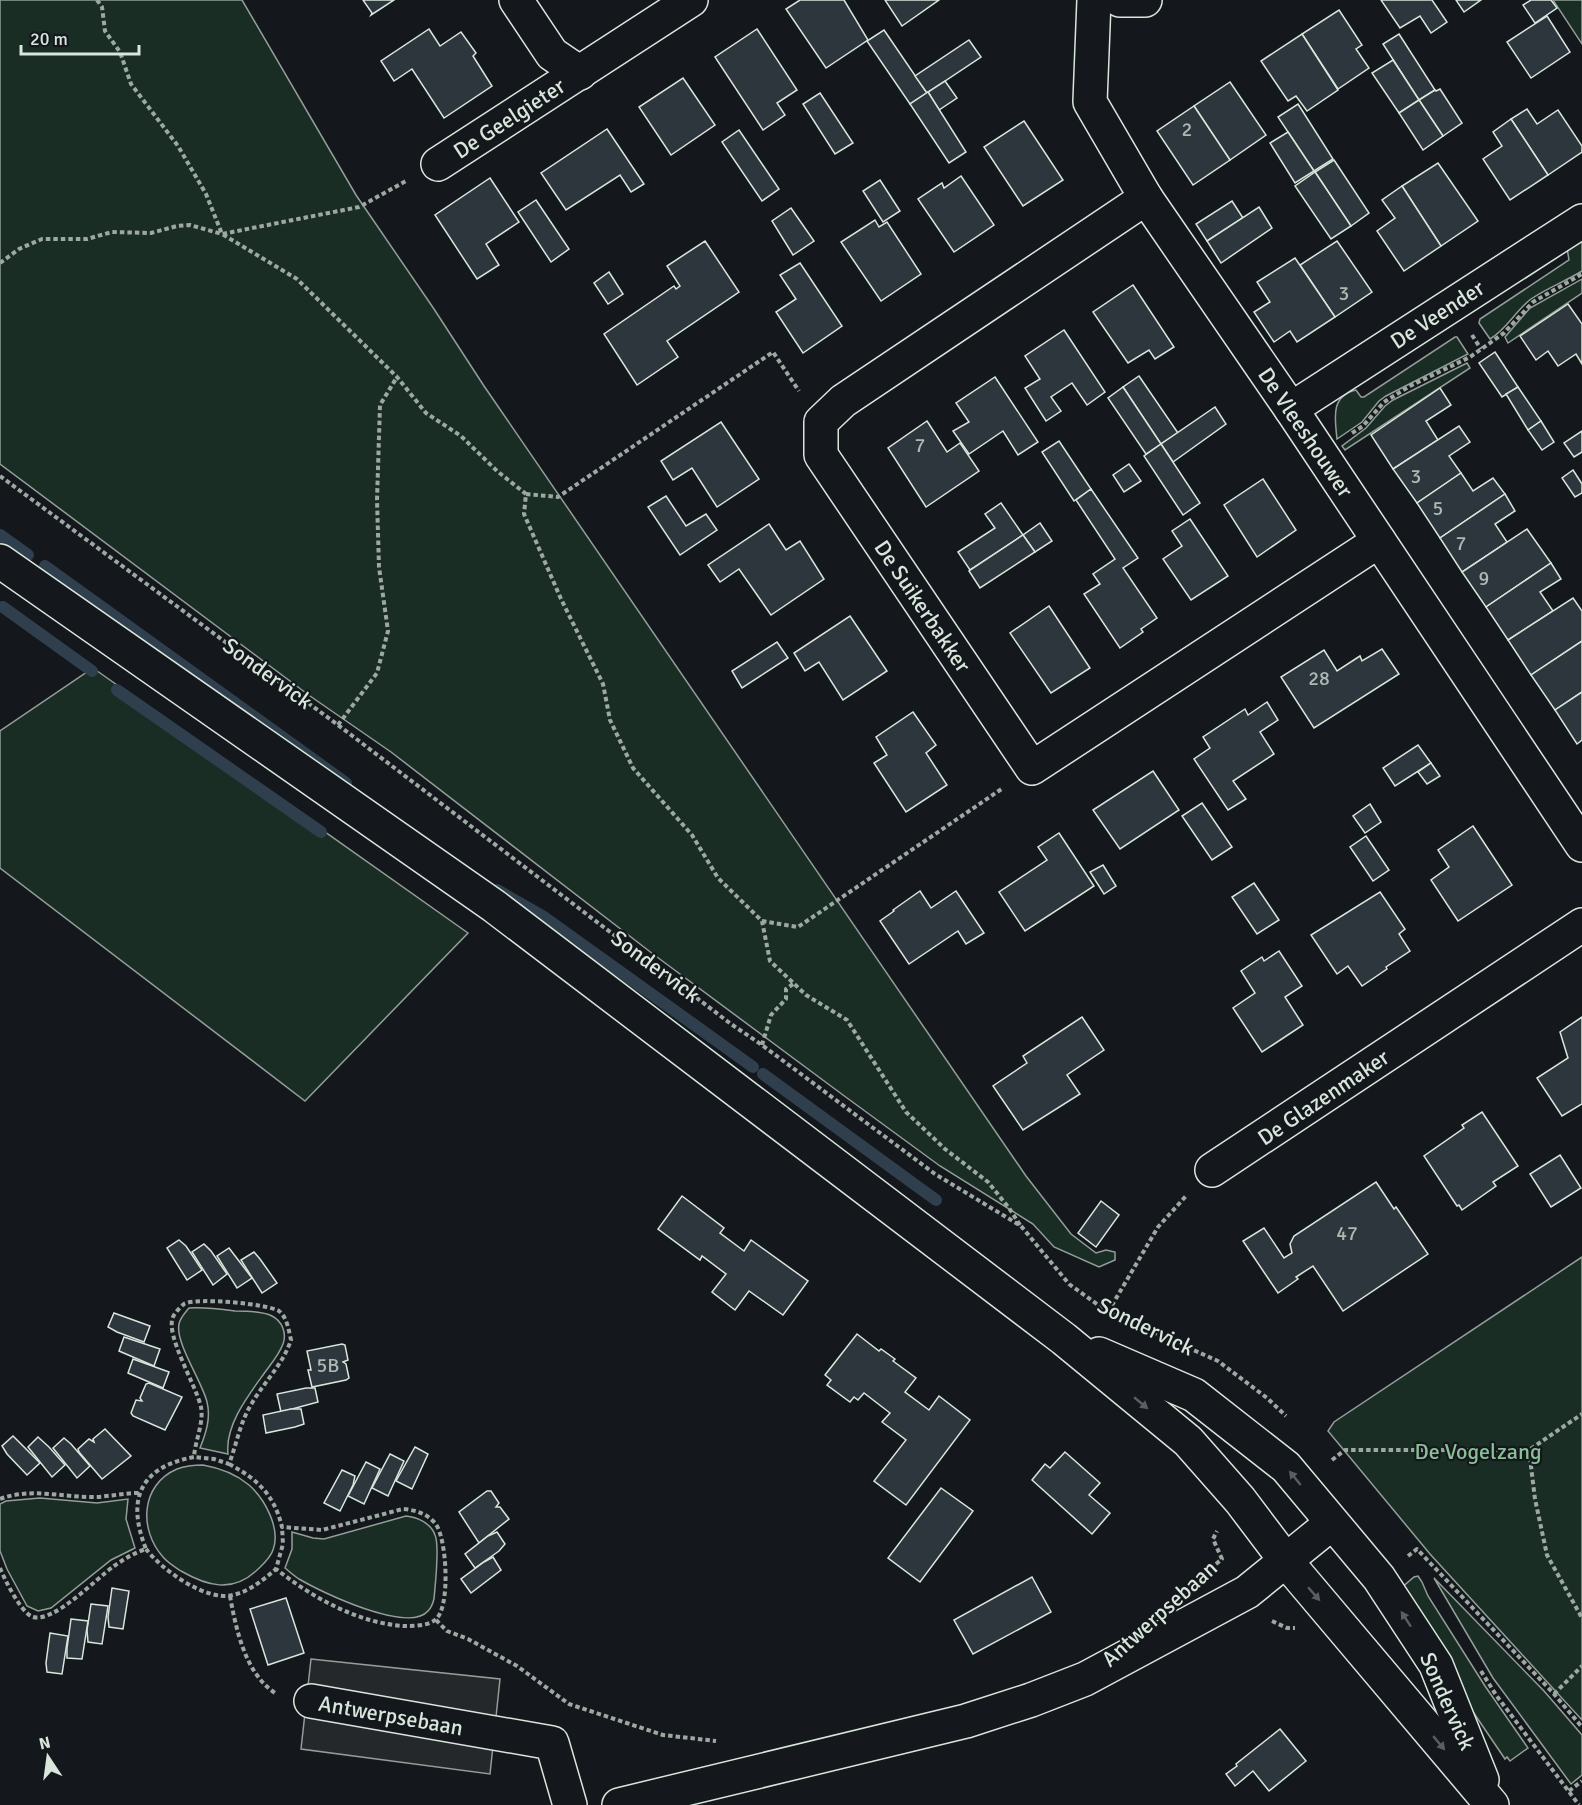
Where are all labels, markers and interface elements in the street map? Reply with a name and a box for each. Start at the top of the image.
scale bar [21,18,140,56]
text: 20 m [30,28,68,50]
street label: De Geelgieter [448,72,570,165]
house number: 2 [1182,117,1192,142]
street label: De Veender [1385,274,1489,355]
house number: 3 [1339,281,1349,306]
street label: De Vleeshouwer [1252,362,1359,502]
house number: 7 [915,433,925,458]
house number: 3 [1411,464,1421,489]
house number: 5 [1433,496,1443,521]
house number: 7 [1456,531,1466,556]
street label: De Suikerbakker [868,535,977,677]
house number: 9 [1479,566,1489,591]
street label: Sondervick [218,632,318,715]
house number: 28 [1308,666,1330,691]
street label: Sondervick [606,924,705,1009]
street label: De Glazenmaker [1252,1043,1394,1151]
house number: 47 [1336,1221,1358,1246]
street label: Sondervick [1093,1291,1199,1361]
house number: 5B [317,1353,339,1378]
one-way arrow [1134,1396,1149,1409]
park label: De Vogelzang [1414,1438,1542,1465]
one-way arrow [1289,1470,1301,1485]
street label: Antwerpsebaan [1096,1554,1223,1672]
one-way arrow [1307,1586,1320,1602]
one-way arrow [1401,1611,1412,1627]
street label: Sondervick [1414,1648,1481,1754]
street label: Antwerpsebaan [317,1689,465,1741]
north arrow [18,1727,78,1787]
text: N [37,1732,53,1754]
one-way arrow [1433,1735,1446,1751]

